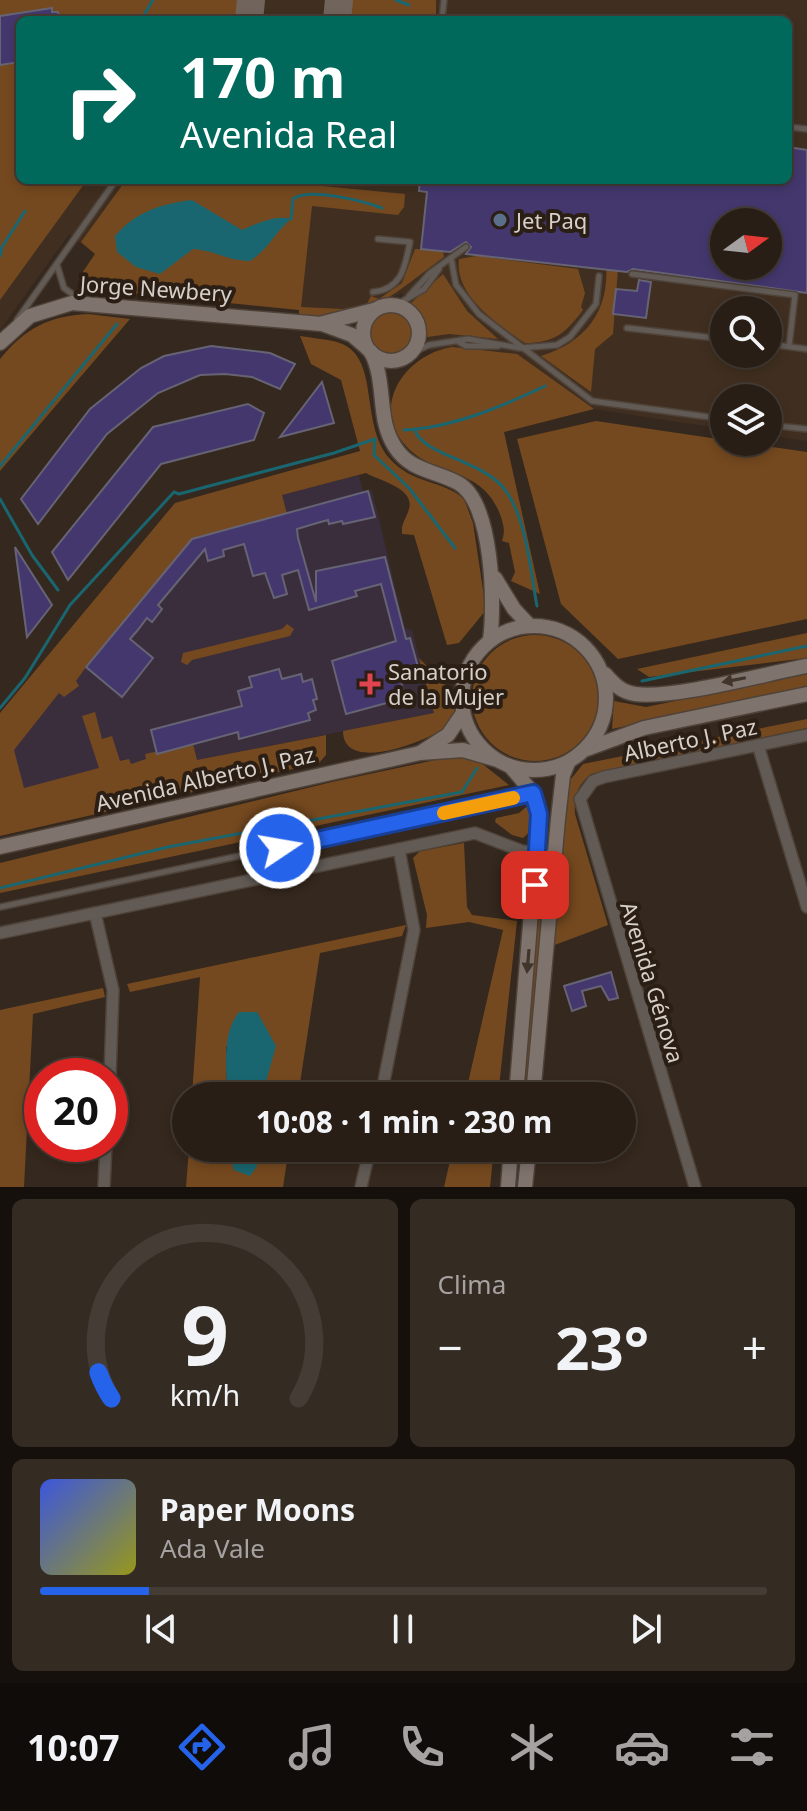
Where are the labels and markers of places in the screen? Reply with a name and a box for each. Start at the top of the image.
place label: Jet Paq [514,205,587,235]
marker: Jet Paq [491,211,509,229]
place label: Sanatorio de la Mujer [388,656,504,711]
marker: Sanatorio de la Mujer [359,673,381,695]
pin [501,851,569,919]

